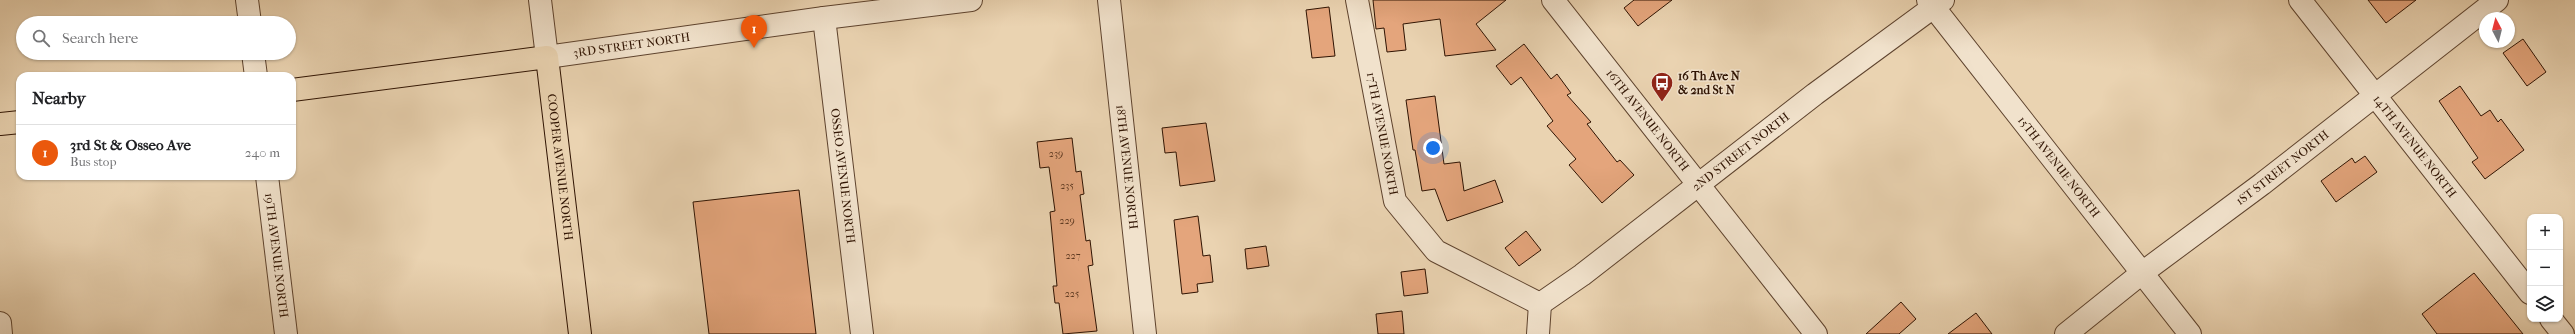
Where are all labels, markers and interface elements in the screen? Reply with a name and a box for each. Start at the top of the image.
north arrow [2479,12,2515,48]
pin: 1 [741,15,767,48]
search box [16,16,296,60]
icon: search [30,27,52,49]
text: Search here [62,29,138,47]
street label: 3RD STREET NORTH [572,30,692,60]
street label: 16TH AVENUE NORTH [1603,66,1692,174]
place label: 16 Th Ave N & 2nd St N [1678,69,1741,97]
bus stop icon: 16 Th Ave N & 2nd St N [1649,70,1675,103]
street label: 17TH AVENUE NORTH [1364,71,1401,197]
text: Nearby [32,88,86,108]
street label: 14TH AVENUE NORTH [2370,92,2460,201]
street label: COOPER AVENUE NORTH [544,93,576,242]
street label: 18TH AVENUE NORTH [1113,104,1141,231]
street label: OSSEO AVENUE NORTH [828,107,858,245]
street label: 2ND STREET NORTH [1689,109,1793,194]
street label: 15TH AVENUE NORTH [2015,114,2103,220]
street label: 1ST STREET NORTH [2233,127,2332,208]
text: 3rd St & Osseo Ave [70,136,191,154]
your location [1423,138,1443,158]
text: 1 [43,145,47,160]
text: 240 m [245,145,280,160]
house number: 239 [1049,148,1063,160]
text: Bus stop [70,154,116,169]
house number: 235 [1060,180,1074,192]
street label: 19TH AVENUE NORTH [262,192,291,319]
map controls [2527,214,2563,322]
button: + [2527,214,2563,250]
house number: 229 [1059,215,1075,227]
house number: 227 [1065,250,1081,262]
button: − [2527,250,2563,286]
button: layers [2527,286,2563,322]
house number: 225 [1065,288,1079,300]

